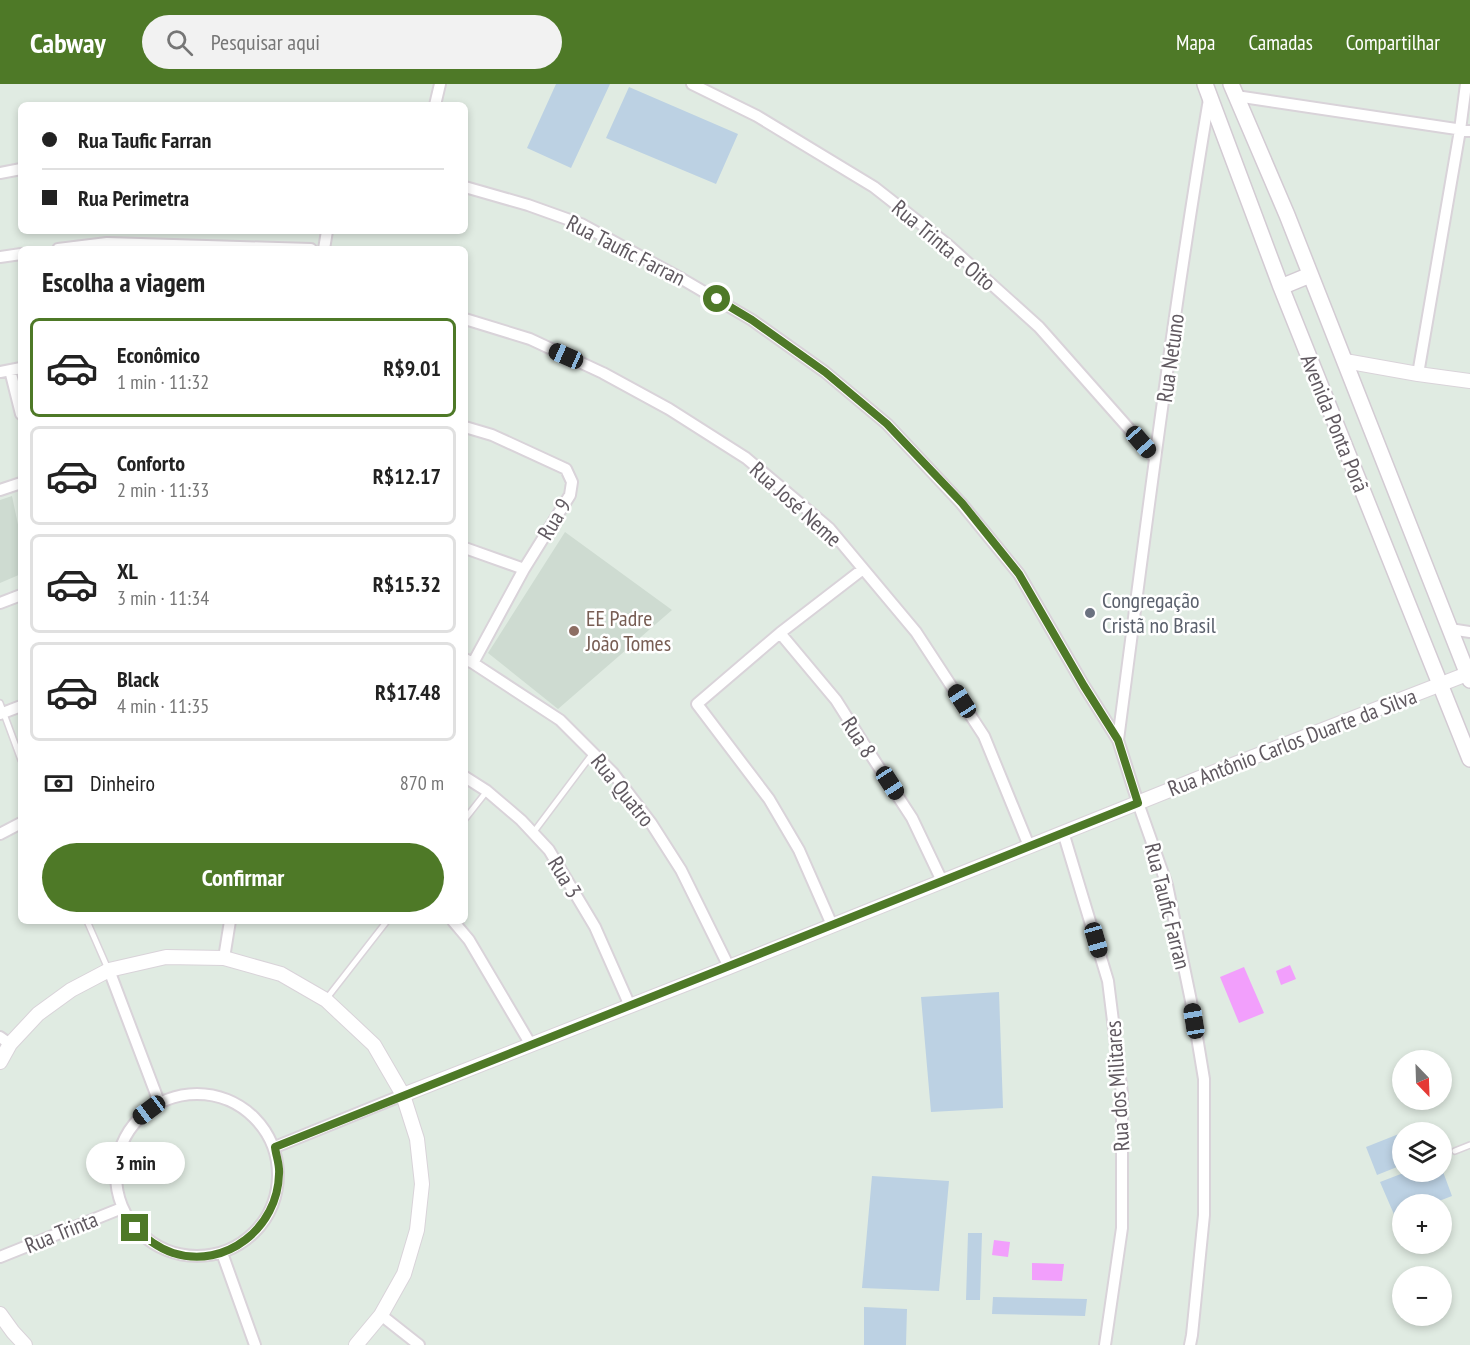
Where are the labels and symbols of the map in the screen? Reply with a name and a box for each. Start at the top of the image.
street label: Rua Trinta e Oito [886,193,1002,297]
street label: Rua Taufic Farran [562,208,690,292]
route start [703,285,730,312]
street label: Rua Netuno [1150,312,1190,404]
car [546,340,586,372]
street label: Avenida Ponta Porã [1295,350,1375,496]
car [1122,423,1160,461]
street label: Rua José Neme [744,455,848,553]
street label: Rua 9 [531,493,577,545]
place label: Congregação Cristã no Brasil [1102,586,1217,639]
place label: EE Padre João Tomes [585,604,671,657]
marker: Congregação Cristã no Brasil [1083,606,1097,620]
marker: EE Padre João Tomes [567,624,581,638]
car [945,681,979,721]
street label: Rua Antônio Carlos Duarte da Silva [1164,682,1420,802]
street label: Rua 8 [835,711,883,763]
street label: Rua Quatro [585,748,661,832]
car [873,763,907,803]
street label: Rua Taufic Farran [1139,840,1197,972]
street label: Rua 3 [542,851,588,903]
car [1082,920,1110,960]
car [1182,1002,1206,1040]
street label: Rua dos Militares [1098,1020,1136,1152]
north arrow [1392,1050,1452,1110]
car [129,1092,169,1128]
callout: 3 min [86,1141,184,1183]
street label: Rua Trinta [20,1205,102,1259]
route end [121,1214,148,1241]

